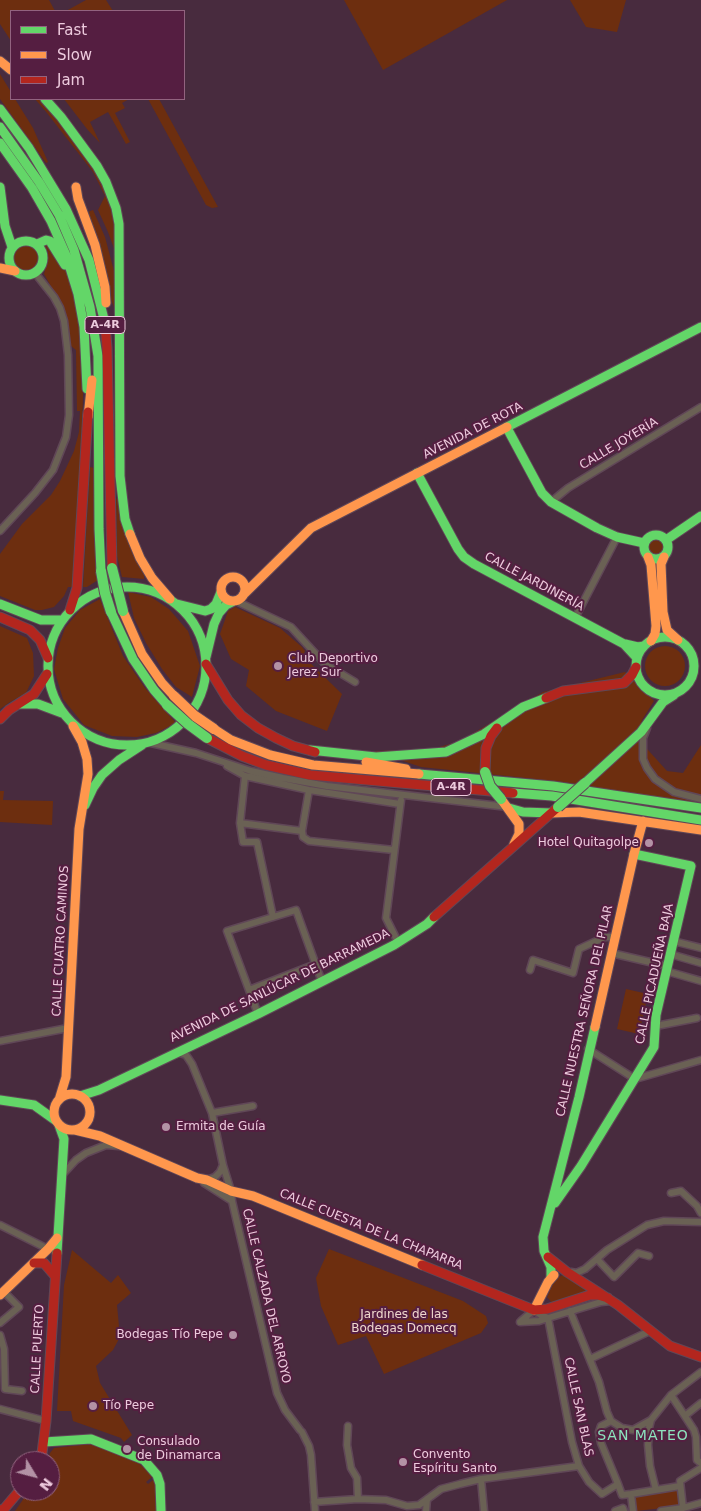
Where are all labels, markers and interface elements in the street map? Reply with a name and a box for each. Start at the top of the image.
legend [10,10,185,100]
text: Fast [57,21,87,39]
text: Slow [57,46,92,64]
text: Jam [57,71,85,89]
road number: A-4R [85,316,125,334]
street label: AVENIDA DE ROTA [421,400,525,462]
street label: CALLE JOYERÍA [577,415,661,473]
street label: CALLE JARDINERÍA [482,550,586,614]
place label: Club Deportivo Jerez Sur [288,652,378,680]
marker: Club Deportivo Jerez Sur [272,660,284,672]
road number: A-4R [431,779,471,796]
place label: Hotel Quitagolpe [538,836,639,850]
marker: Hotel Quitagolpe [643,837,655,849]
street label: CALLE CUATRO CAMINOS [50,865,72,1017]
street label: CALLE PICADUEÑA BAJA [633,902,677,1046]
street label: CALLE NUESTRA SEÑORA DEL PILAR [554,904,616,1118]
street label: AVENIDA DE SANLÚCAR DE BARRAMEDA [168,926,392,1046]
place label: Ermita de Guía [176,1120,266,1134]
marker: Ermita de Guía [160,1121,172,1133]
street label: CALLE CUESTA DE LA CHAPARRA [277,1187,465,1273]
street label: CALLE CALZADA DEL ARROYO [239,1207,293,1385]
street label: CALLE PUERTO [28,1304,48,1394]
park label: Jardines de las Bodegas Domecq [351,1308,457,1336]
place label: Bodegas Tío Pepe [116,1328,223,1342]
marker: Bodegas Tío Pepe [227,1329,239,1341]
street label: CALLE SAN BLAS [560,1356,596,1458]
place label: Tío Pepe [103,1399,154,1413]
marker: Tío Pepe [87,1400,99,1412]
district label: SAN MATEO [596,1428,690,1444]
place label: Consulado de Dinamarca [137,1435,221,1463]
marker: Consulado de Dinamarca [121,1443,133,1455]
place label: Convento Espíritu Santo [413,1448,497,1476]
north arrow [10,1451,60,1501]
marker: Convento Espíritu Santo [397,1456,409,1468]
text: N [36,1475,56,1494]

